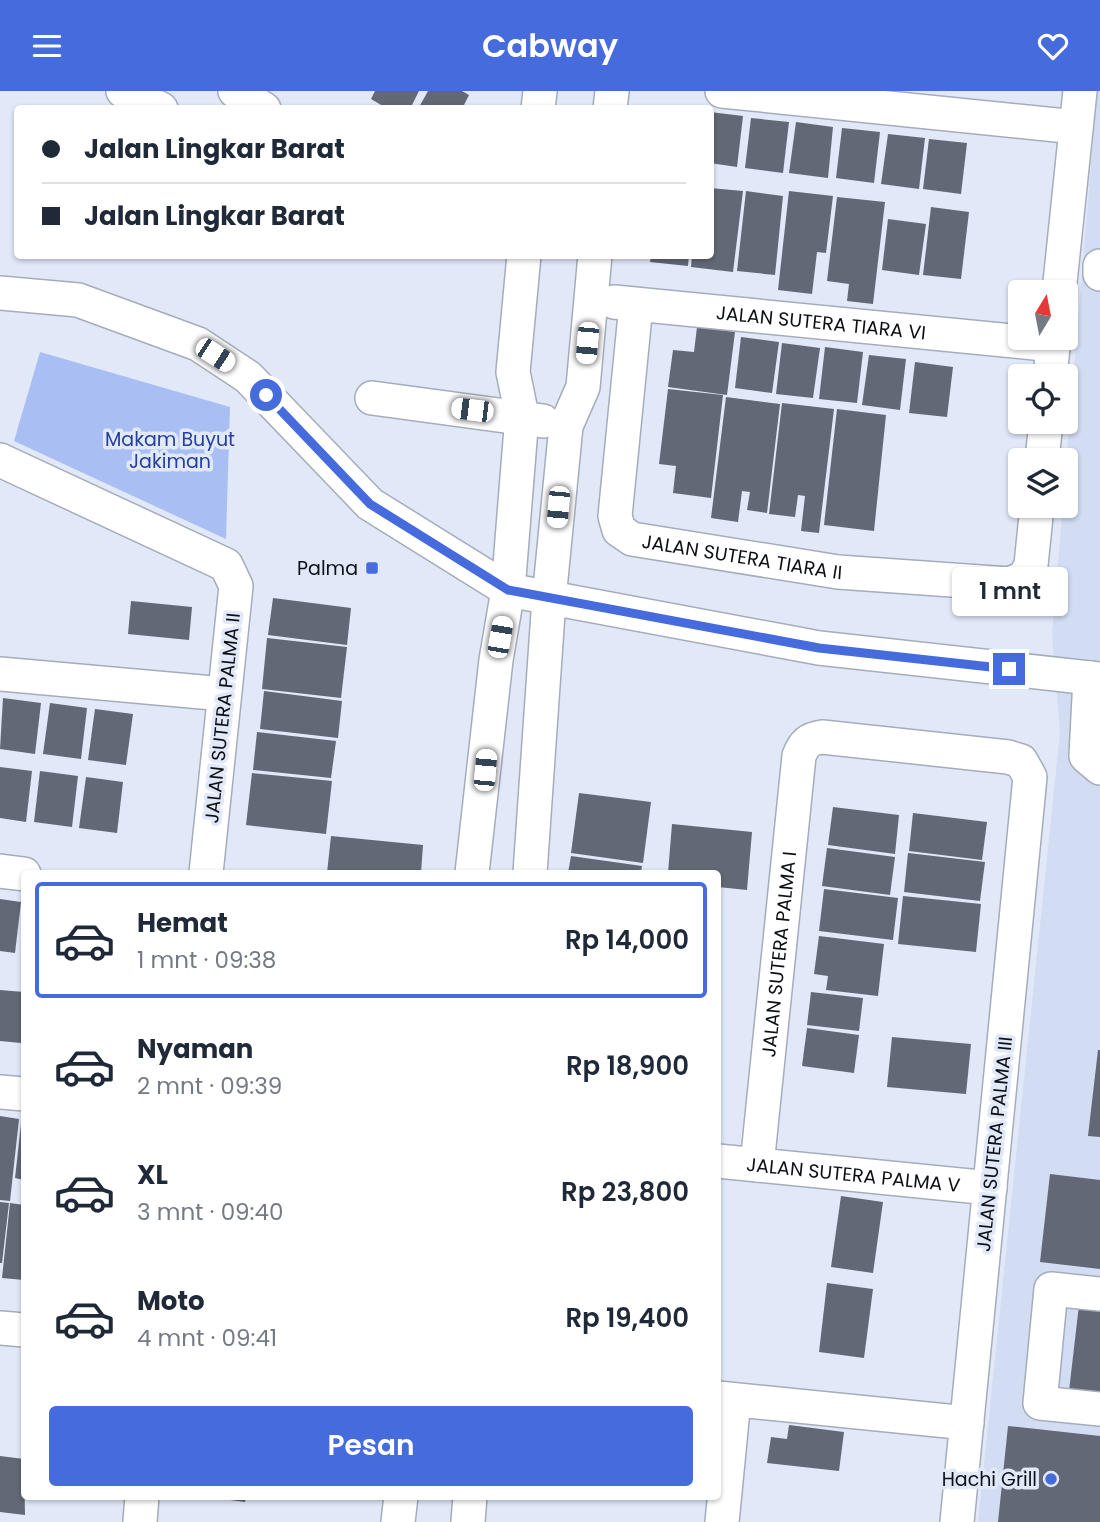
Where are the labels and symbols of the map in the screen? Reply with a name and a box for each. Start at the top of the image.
north arrow [1008,280,1078,350]
street label: JALAN SUTERA TIARA VI [715,299,927,346]
car [575,321,600,365]
car [192,335,239,375]
route start [250,379,282,411]
car [450,397,495,423]
park label: Makam Buyut Jakiman [105,426,235,475]
car [546,485,571,529]
street label: JALAN SUTERA TIARA II [640,528,843,586]
place label: Palma [297,555,358,582]
marker: Palma [364,560,380,576]
callout: 1 mnt [951,567,1067,617]
street label: JALAN SUTERA PALMA II [198,612,247,825]
car [487,614,514,660]
route end [993,653,1025,685]
car [473,748,498,792]
street label: JALAN SUTERA PALMA I [755,850,803,1058]
street label: JALAN SUTERA PALMA III [970,1035,1019,1253]
street label: JALAN SUTERA PALMA V [745,1151,962,1199]
place label: Hachi Grill [942,1466,1037,1493]
marker: Hachi Grill [1043,1471,1059,1487]

